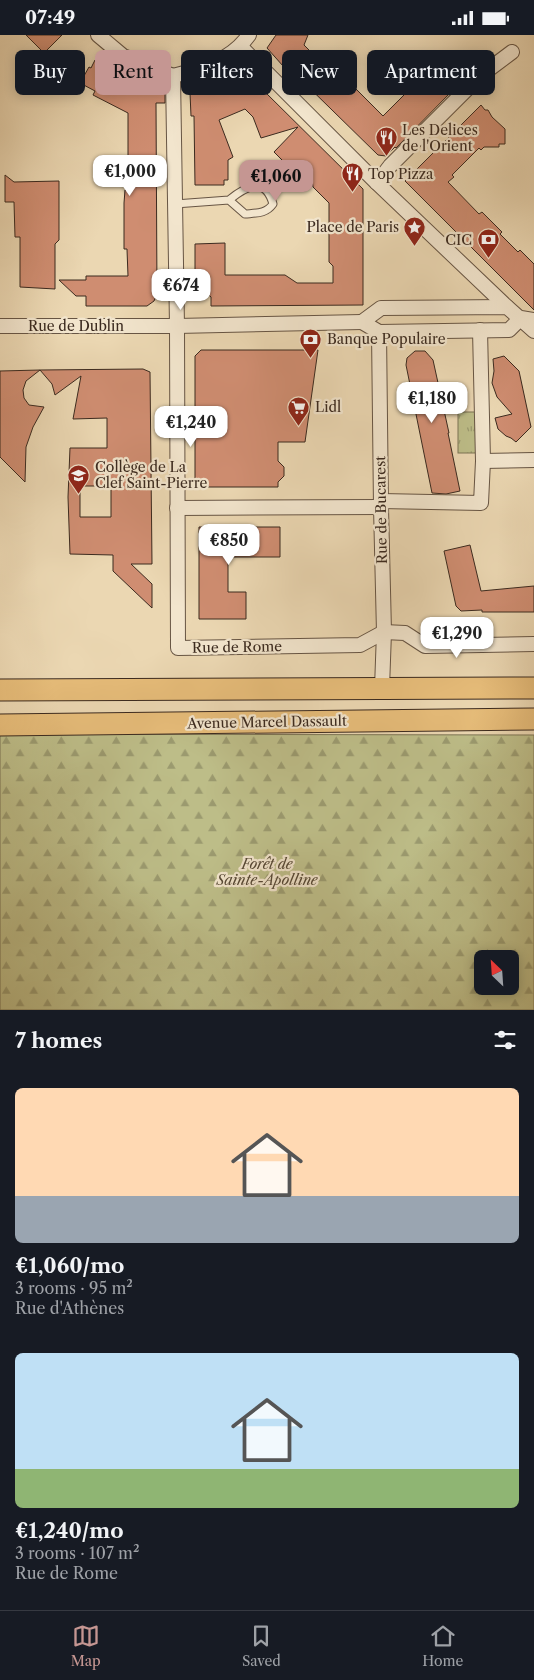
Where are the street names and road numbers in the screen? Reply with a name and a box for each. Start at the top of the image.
street label: Rue de Dublin [28,317,124,335]
street label: Rue de Bucarest [371,456,391,564]
street label: Rue de Rome [192,637,282,657]
street label: Avenue Marcel Dassault [186,712,347,732]

